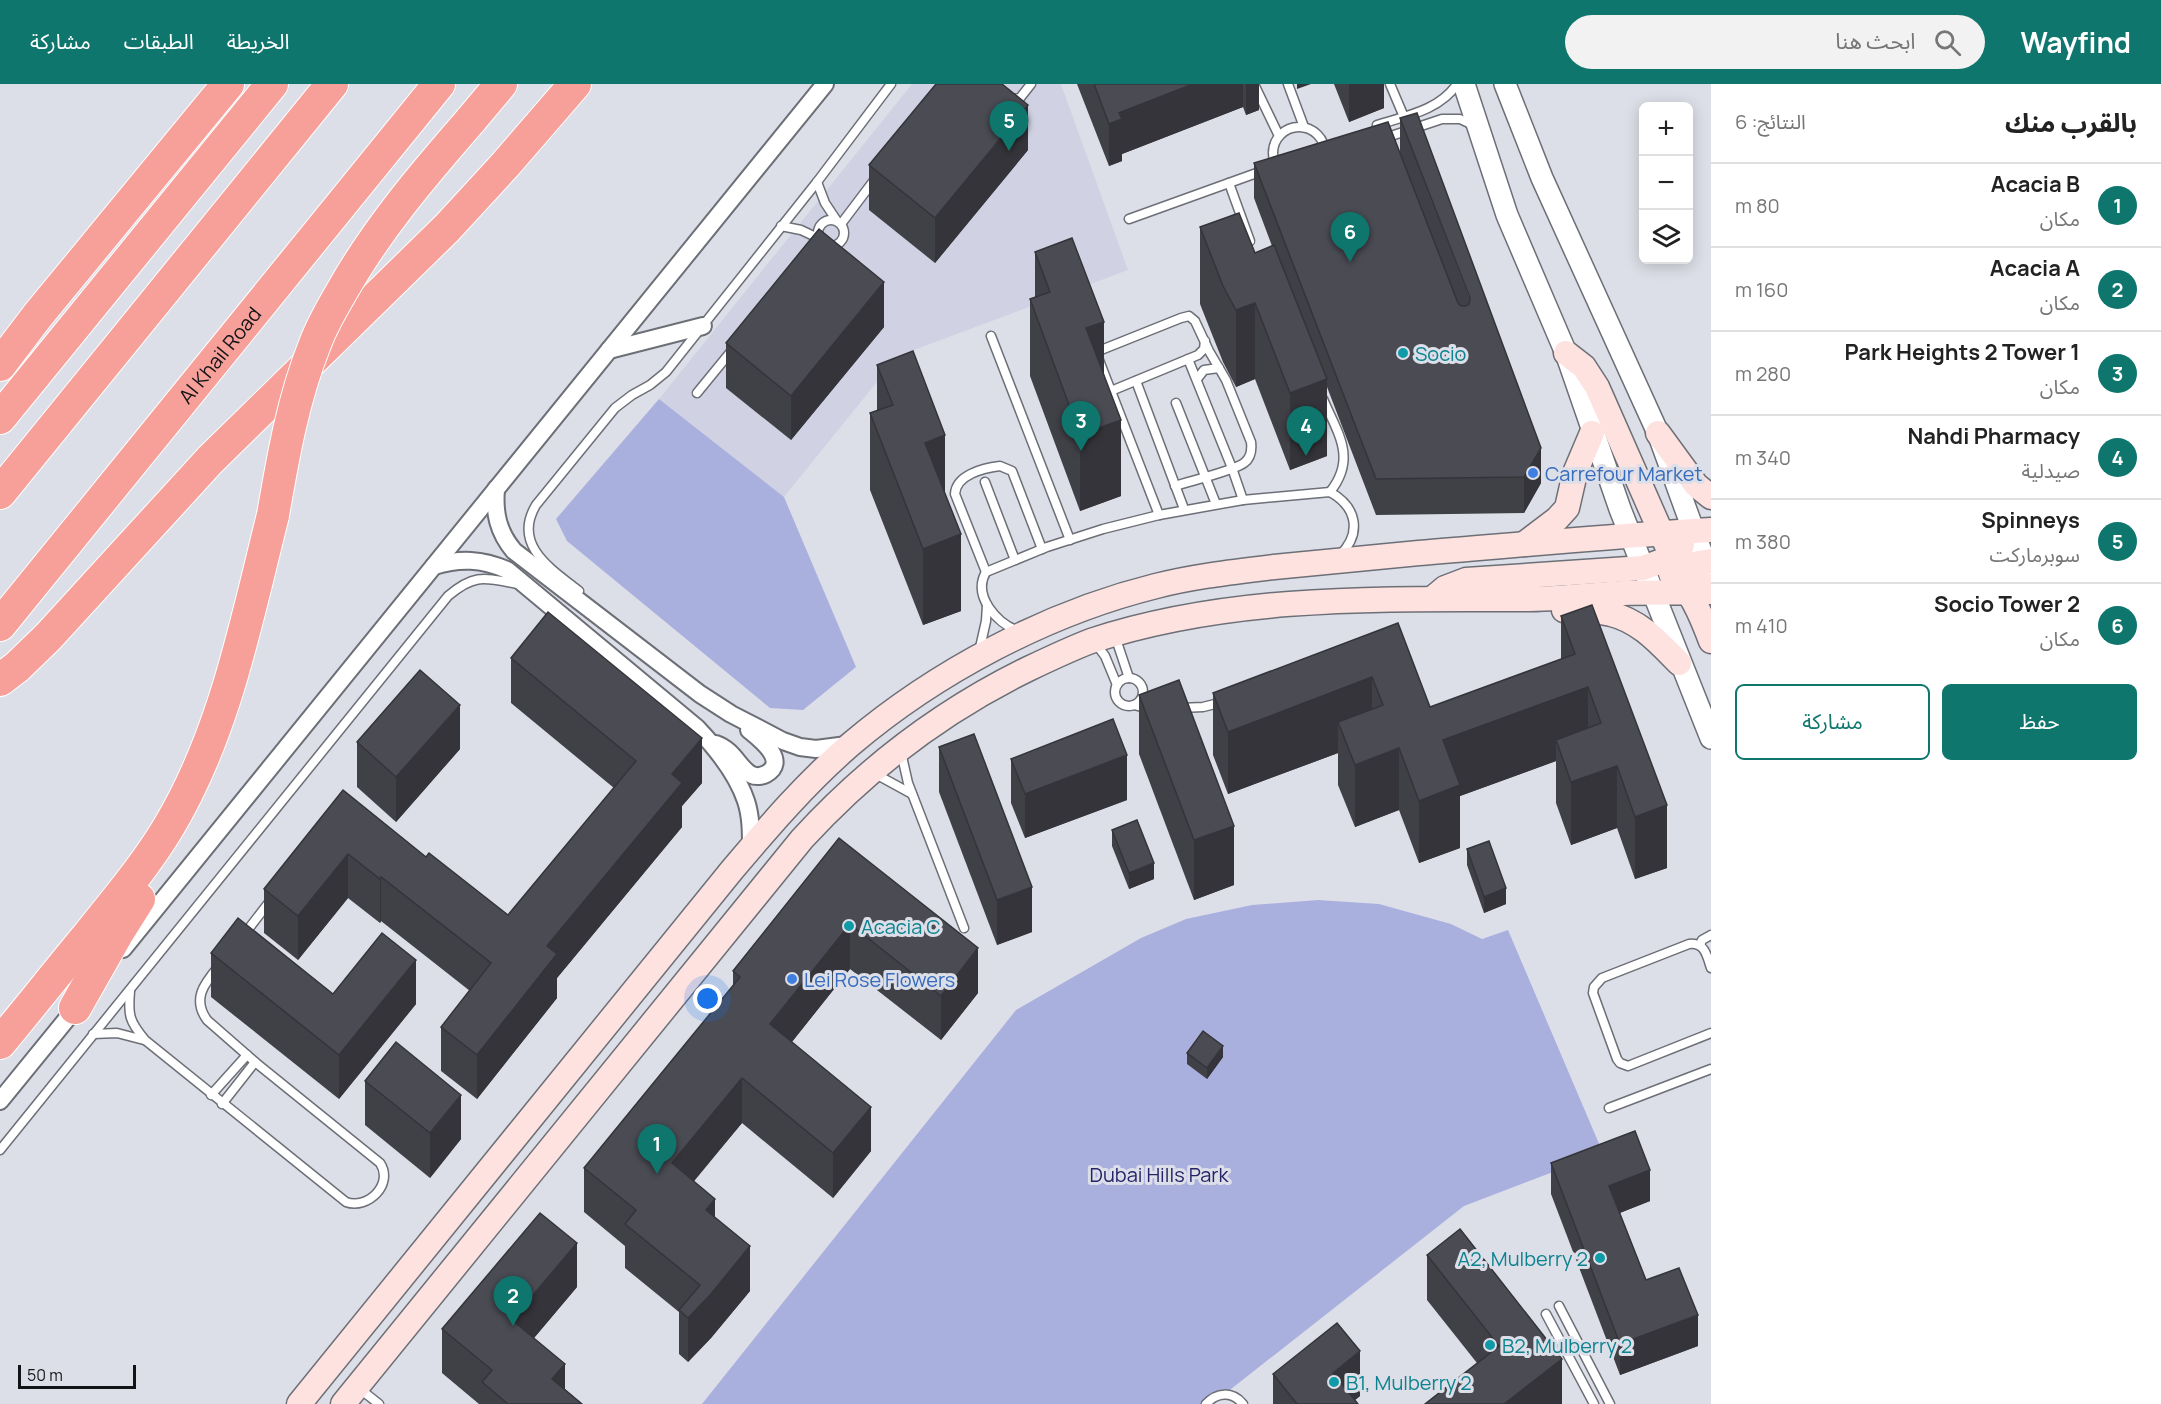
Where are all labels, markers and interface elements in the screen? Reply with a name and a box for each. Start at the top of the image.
search box [1565,15,1985,69]
text: Wayfind [2021,23,2131,61]
text: ابحث هنا [1835,26,1916,56]
icon: search [1931,26,1964,59]
text: مشاركة [30,27,91,55]
text: الطبقات [124,27,194,55]
text: الخريطة [227,27,290,55]
pin: 5 [990,101,1028,151]
map controls [1639,102,1693,264]
button: + [1639,102,1693,156]
text: بالقرب منك [2005,104,2137,140]
text: النتائج: 6 [1735,108,1806,135]
button: − [1639,156,1693,210]
text: Acacia B [1991,169,2080,199]
text: 80 m [1735,192,1780,219]
text: 1 [2113,192,2122,219]
text: مكان [2040,205,2080,232]
button: layers [1639,210,1693,264]
pin: 6 [1330,212,1370,262]
text: Acacia A [1990,253,2080,283]
text: 160 m [1735,276,1788,303]
text: 2 [2112,276,2123,303]
text: مكان [2040,289,2080,316]
street label: Al Khail Road [172,301,267,409]
text: Park Heights 2 Tower 1 [1845,337,2080,367]
place label: Socio [1415,340,1467,367]
marker: Socio [1396,346,1410,360]
text: 280 m [1735,360,1791,387]
text: 3 [2112,360,2123,387]
text: مكان [2040,373,2080,400]
pin: 3 [1062,402,1100,451]
pin: 4 [1286,406,1326,456]
text: Nahdi Pharmacy [1907,421,2080,451]
text: 340 m [1735,444,1791,471]
text: 4 [2111,444,2124,471]
text: صيدلية [2021,457,2080,484]
place label: Carrefour Market [1545,460,1703,487]
marker: Carrefour Market [1526,466,1540,480]
text: Spinneys [1981,505,2080,535]
text: 380 m [1735,528,1791,555]
text: 5 [2112,528,2123,555]
text: سوبرماركت [1989,541,2080,568]
text: Socio Tower 2 [1934,589,2080,619]
text: 410 m [1735,612,1788,639]
text: 6 [2111,612,2124,639]
text: مكان [2040,625,2080,652]
button: مشاركة [1735,684,1930,760]
button: حفظ [1942,684,2137,760]
place label: Acacia C [861,913,941,940]
marker: Acacia C [842,919,856,933]
place label: Lei Rose Flowers [804,966,955,993]
marker: Lei Rose Flowers [785,972,799,986]
your location [693,984,722,1013]
pin: 1 [638,1124,676,1174]
park label: Dubai Hills Park [1090,1161,1230,1188]
place label: A2, Mulberry 2 [1457,1245,1588,1272]
marker: A2, Mulberry 2 [1593,1251,1607,1265]
pin: 2 [494,1276,532,1326]
place label: B2, Mulberry 2 [1502,1332,1632,1359]
marker: B2, Mulberry 2 [1483,1338,1497,1352]
scale bar [18,1362,136,1390]
text: 50 m [27,1364,63,1386]
place label: B1, Mulberry 2 [1346,1369,1472,1396]
marker: B1, Mulberry 2 [1327,1375,1341,1389]

